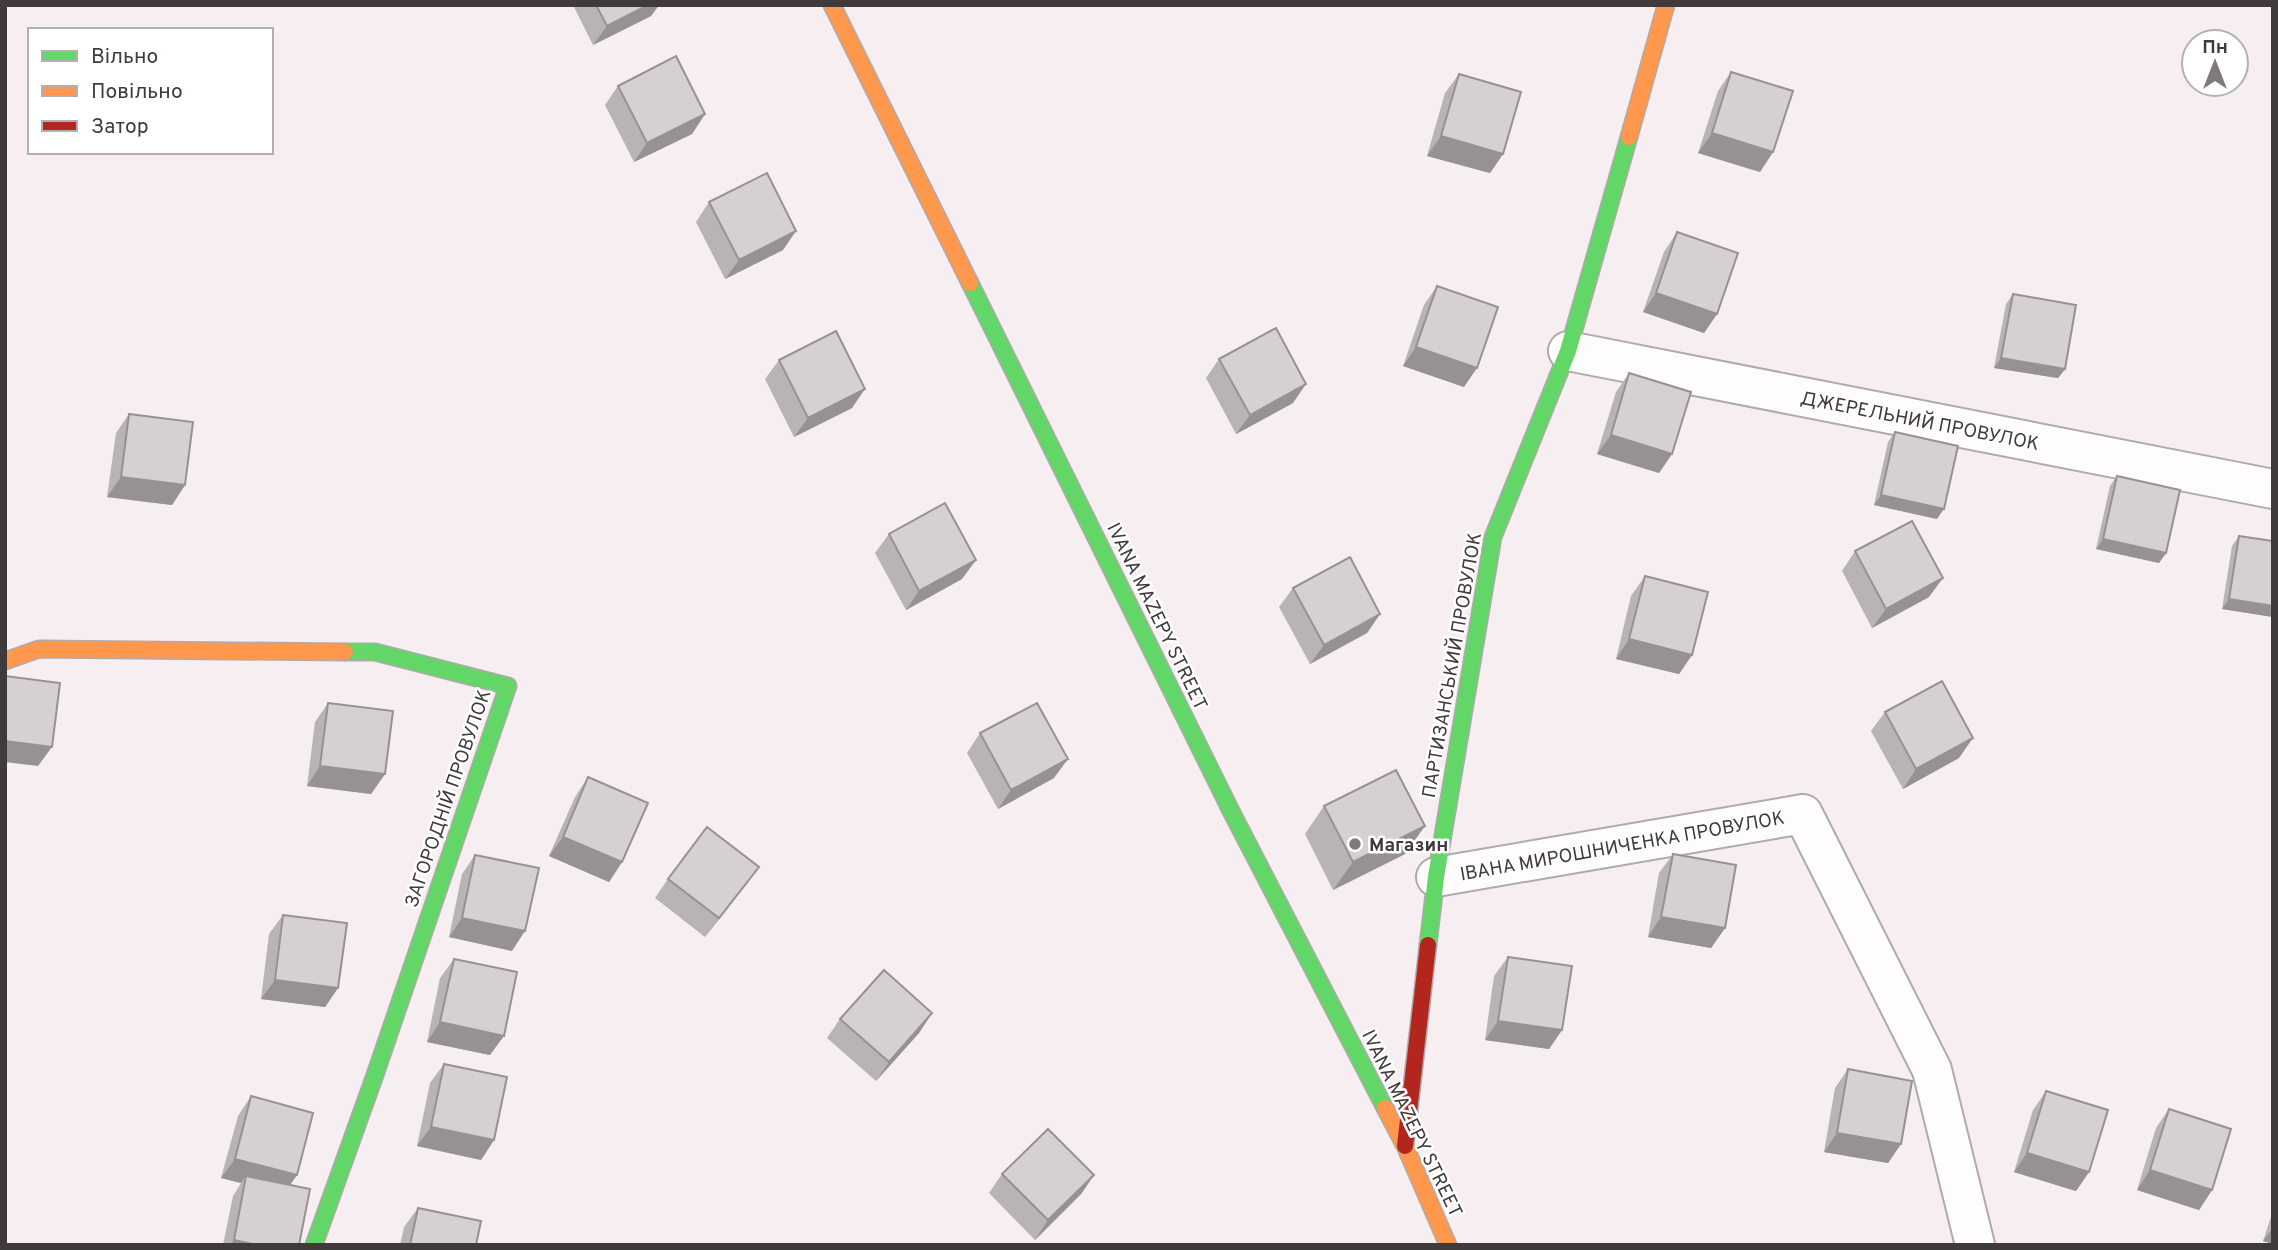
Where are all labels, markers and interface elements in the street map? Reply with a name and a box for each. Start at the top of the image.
legend [28,28,273,154]
north arrow [2180,28,2250,98]
text: Пн [2202,36,2228,60]
text: Вільно [91,44,158,71]
text: Повільно [91,79,183,106]
text: Затор [91,114,149,141]
street label: ДЖЕРЕЛЬНИЙ ПРОВУЛОК [1798,386,2041,457]
street label: IVANA MAZEPY STREET [1100,519,1212,714]
street label: ПАРТИЗАНСЬКИЙ ПРОВУЛОК [1417,531,1488,800]
street label: ЗАГОРОДНІЙ ПРОВУЛОК [399,686,497,911]
street label: ІВАНА МИРОШНИЧЕНКА ПРОВУЛОК [1458,807,1786,887]
place label: Магазин [1369,834,1448,858]
marker: Магазин [1347,836,1363,852]
street label: IVANA MAZEPY STREET [1355,1026,1467,1221]

